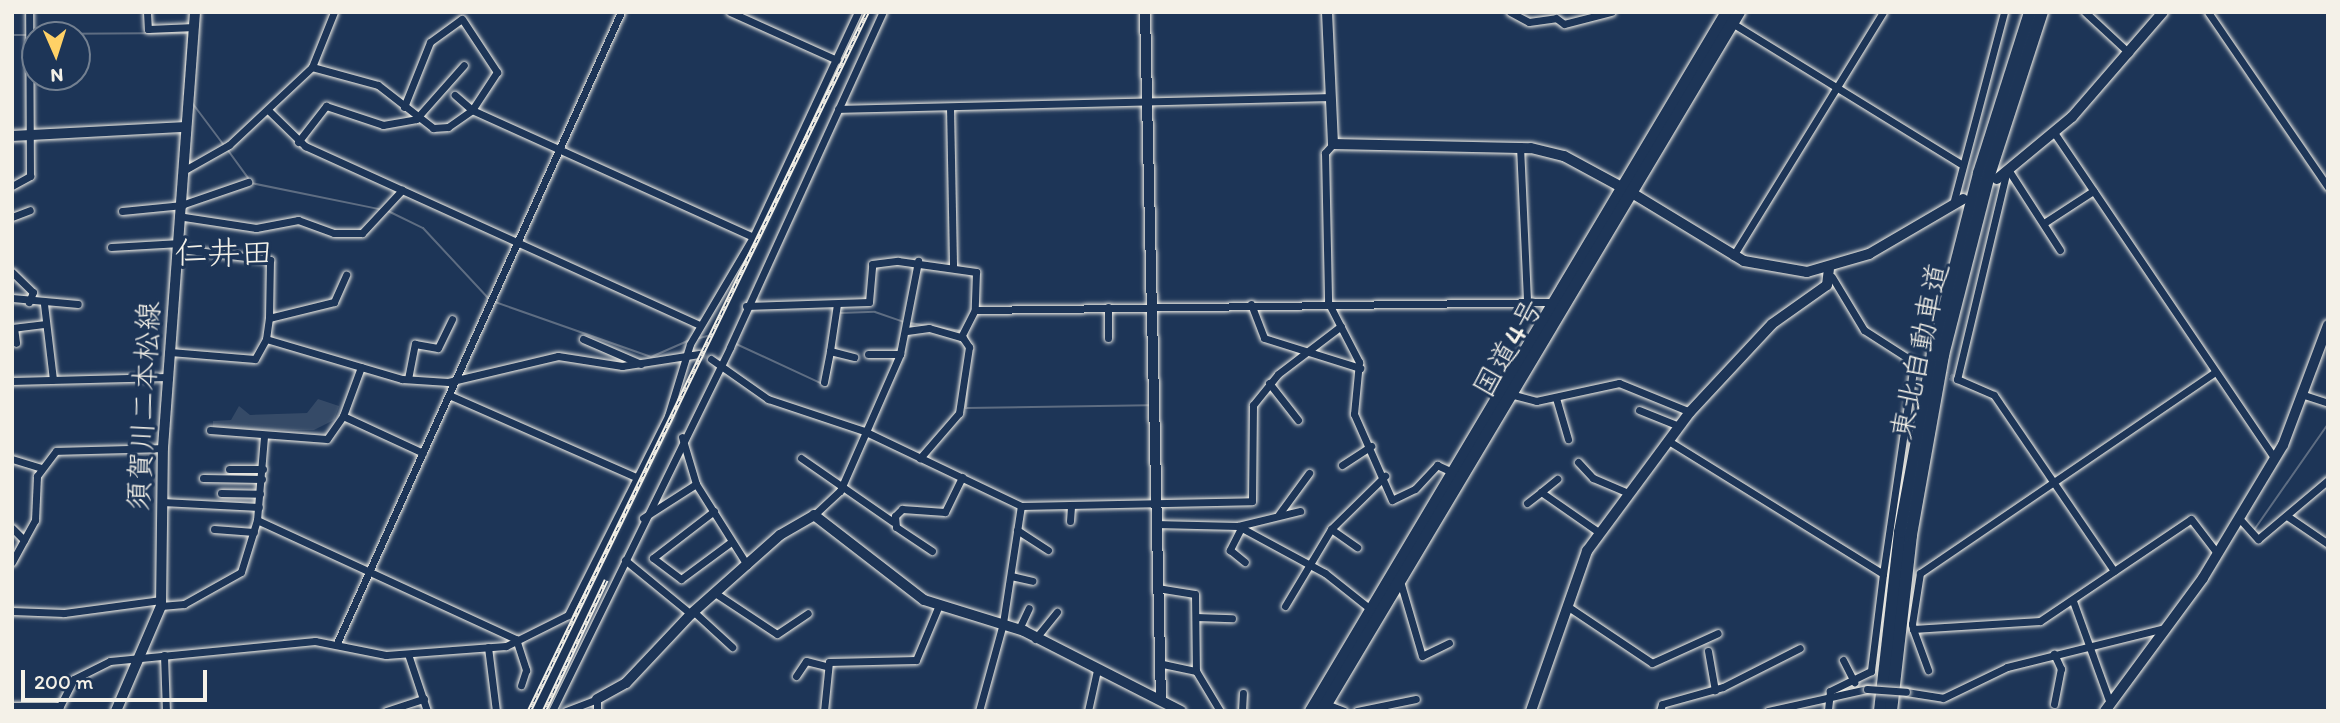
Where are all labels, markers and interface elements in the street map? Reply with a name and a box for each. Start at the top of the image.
north arrow [21,21,91,91]
text: N [50,64,64,87]
district label: 仁井田 [175,233,273,273]
street label: 東北自動車道 [1884,259,1956,443]
street label: 国道4号 [1465,292,1551,404]
street label: 須賀川二本松線 [121,300,167,512]
scale bar [24,656,210,700]
text: 200 m [34,669,93,694]

